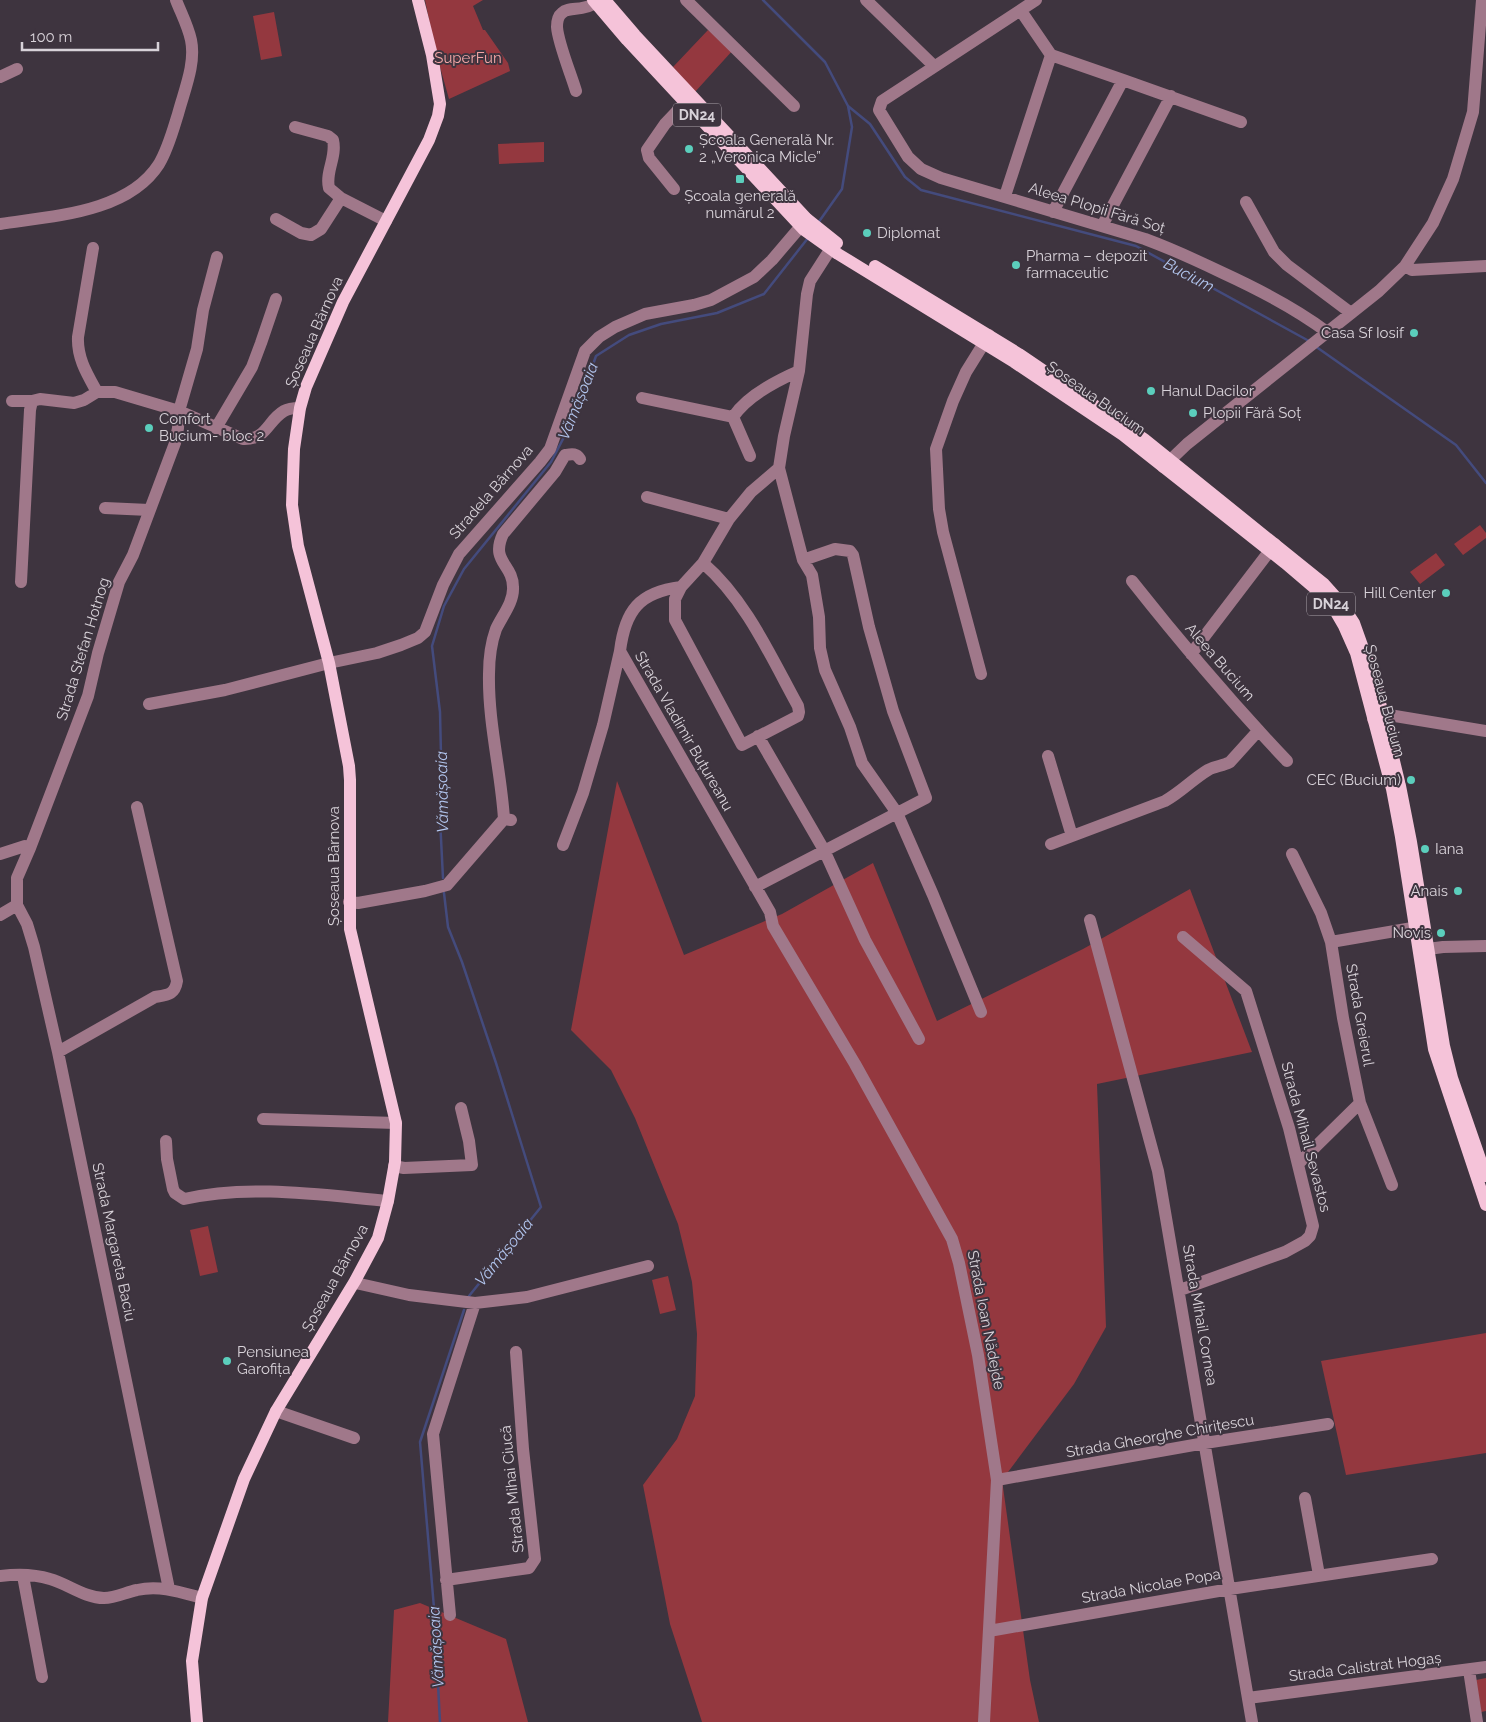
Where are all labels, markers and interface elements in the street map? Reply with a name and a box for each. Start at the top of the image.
scale bar [22,20,159,52]
text: 100 m [30,28,72,46]
park label: SuperFun [434,49,502,67]
road number: DN24 [673,104,721,126]
place label: Școala Generală Nr. 2 „Veronica Micle” [699,131,834,166]
marker: Școala Generală Nr. 2 „Veronica Micle” [683,143,695,155]
marker: Școala generală numărul 2 [734,173,746,185]
street label: Aleea Plopii Fără Soț [1026,179,1168,237]
place label: Școala generală numărul 2 [684,187,796,222]
place label: Diplomat [877,224,940,242]
marker: Diplomat [861,227,873,239]
place label: Pharma – depozit farmaceutic [1026,247,1148,282]
water label: Bucium [1161,254,1217,296]
marker: Pharma – depozit farmaceutic [1010,259,1022,271]
street label: Șoseaua Bârnova [281,274,347,390]
place label: Casa Sf Iosif [1321,324,1405,342]
marker: Casa Sf Iosif [1408,327,1420,339]
street label: Șoseaua Bucium [1043,357,1149,439]
water label: Vămășoaia [554,359,602,443]
place label: Hanul Dacilor [1161,382,1255,400]
marker: Hanul Dacilor [1145,385,1157,397]
place label: Plopii Fără Soț [1203,404,1301,422]
marker: Plopii Fără Soț [1187,407,1199,419]
place label: Confort Bucium- bloc 2 [159,410,265,445]
marker: Confort Bucium- bloc 2 [143,422,155,434]
street label: Stradela Bârnova [445,441,537,543]
street label: Strada Stefan Hotnog [53,575,113,723]
place label: Hill Center [1363,584,1437,602]
marker: Hill Center [1440,587,1452,599]
road number: DN24 [1307,592,1355,616]
street label: Aleea Bucium [1181,620,1259,704]
street label: Șoseaua Bucium [1361,643,1409,759]
street label: Strada Vladimir Buțureanu [631,648,737,814]
water label: Vămășoaia [432,750,452,833]
place label: CEC (Bucium) [1307,771,1401,789]
marker: CEC (Bucium) [1405,774,1417,786]
street label: Șoseaua Bârnova [325,806,343,926]
place label: Iana [1435,840,1464,858]
marker: Iana [1419,843,1431,855]
place label: Anais [1410,882,1448,900]
marker: Anais [1452,885,1464,897]
place label: Novis [1392,924,1431,942]
marker: Novis [1435,927,1447,939]
street label: Strada Greierul [1342,962,1378,1068]
street label: Strada Mihail Sevastos [1277,1060,1335,1214]
street label: Strada Margareta Baciu [88,1161,140,1323]
water label: Vămășoaia [471,1214,537,1290]
street label: Șoseaua Bârnova [298,1221,372,1335]
street label: Strada Mihail Cornea [1179,1243,1221,1387]
street label: Strada Ioan Nădejde [964,1249,1008,1391]
place label: Pensiunea Garofița [237,1343,309,1378]
marker: Pensiunea Garofița [221,1355,233,1367]
street label: Strada Gheorghe Chirițescu [1065,1411,1255,1461]
street label: Strada Mihai Ciucă [496,1424,528,1554]
street label: Strada Nicolae Popa [1080,1565,1222,1607]
water label: Vămășoaia [424,1605,448,1688]
street label: Strada Calistrat Hogaș [1288,1649,1442,1685]

